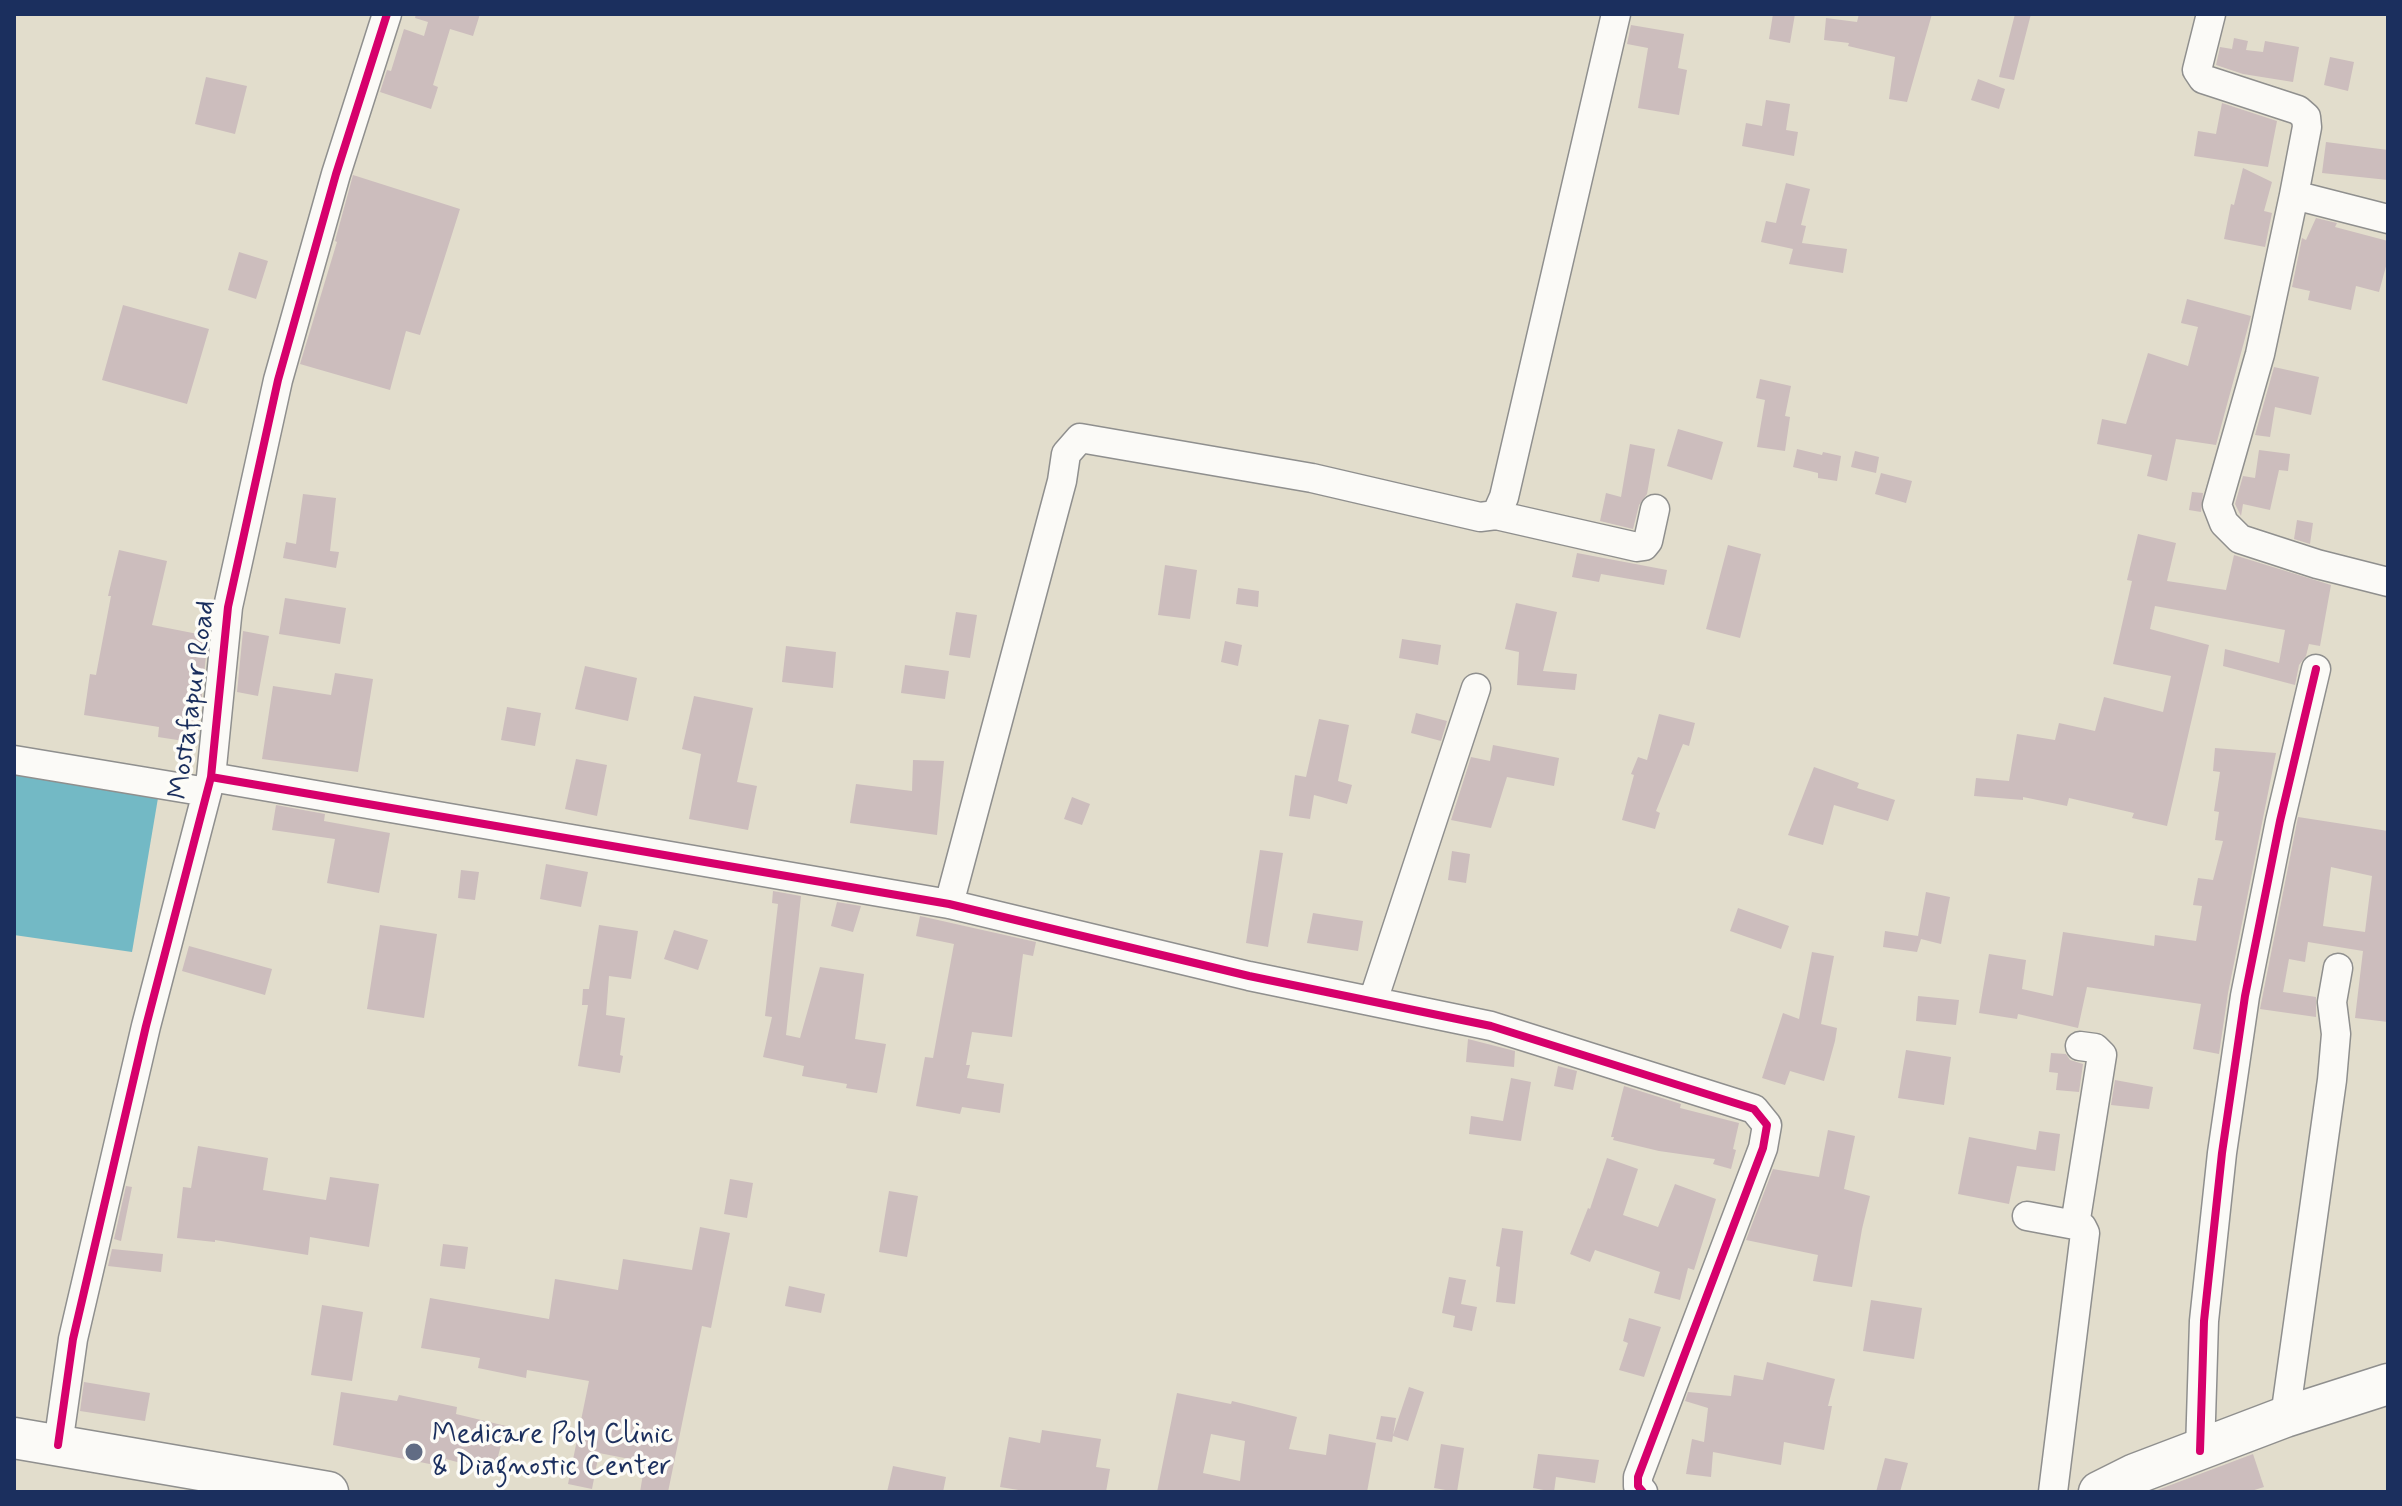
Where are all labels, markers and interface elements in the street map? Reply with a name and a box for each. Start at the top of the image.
street label: Mostafapur Road [163,598,225,802]
place label: Medicare Poly Clinic & Diagnostic Center [432,1419,673,1485]
marker: Medicare Poly Clinic & Diagnostic Center [403,1441,425,1463]

